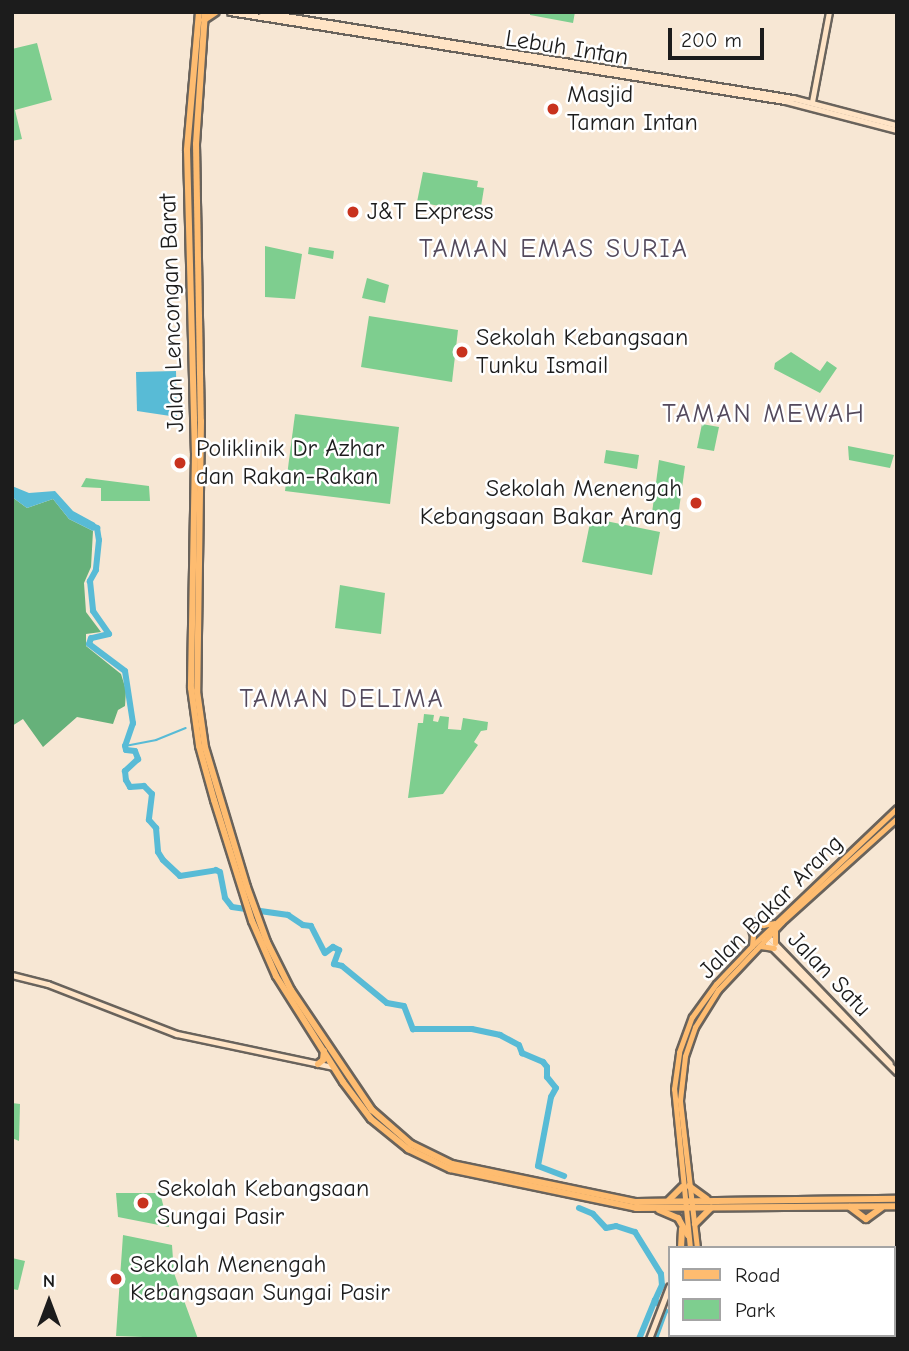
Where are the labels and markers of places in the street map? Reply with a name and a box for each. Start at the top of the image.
place label: Masjid Taman Intan [567,81,698,137]
marker: Masjid Taman Intan [545,101,561,117]
place label: J&T Express [367,198,494,226]
marker: J&T Express [345,204,361,220]
place label: Sekolah Kebangsaan Tunku Ismail [476,324,688,380]
marker: Sekolah Kebangsaan Tunku Ismail [454,344,470,360]
place label: Poliklinik Dr Azhar dan Rakan-Rakan [196,435,384,491]
marker: Poliklinik Dr Azhar dan Rakan-Rakan [170,453,190,473]
place label: Sekolah Menengah Kebangsaan Bakar Arang [420,475,682,531]
marker: Sekolah Menengah Kebangsaan Bakar Arang [688,495,704,511]
place label: Sekolah Kebangsaan Sungai Pasir [157,1175,369,1231]
marker: Sekolah Kebangsaan Sungai Pasir [135,1195,151,1211]
place label: Sekolah Menengah Kebangsaan Sungai Pasir [130,1251,390,1307]
marker: Sekolah Menengah Kebangsaan Sungai Pasir [108,1271,124,1287]

